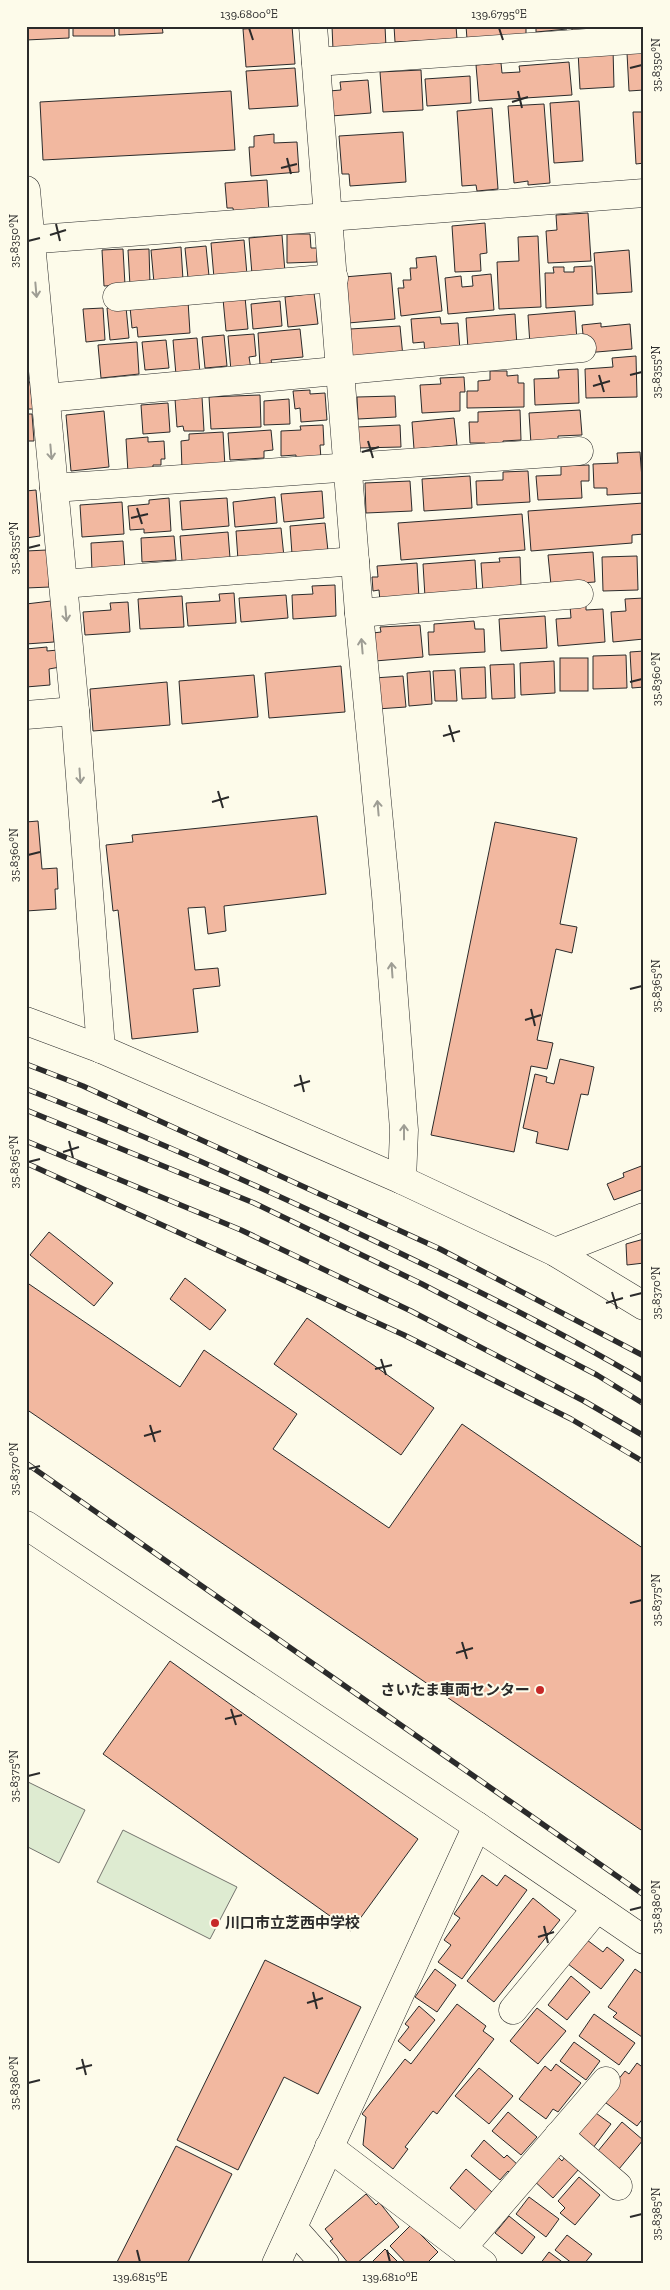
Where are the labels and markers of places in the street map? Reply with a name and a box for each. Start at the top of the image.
place label: さいたま車両センター [380,1681,530,1699]
marker: さいたま車両センター [534,1684,546,1696]
place label: 川口市立芝西中学校 [225,1914,360,1932]
marker: 川口市立芝西中学校 [209,1917,221,1929]

